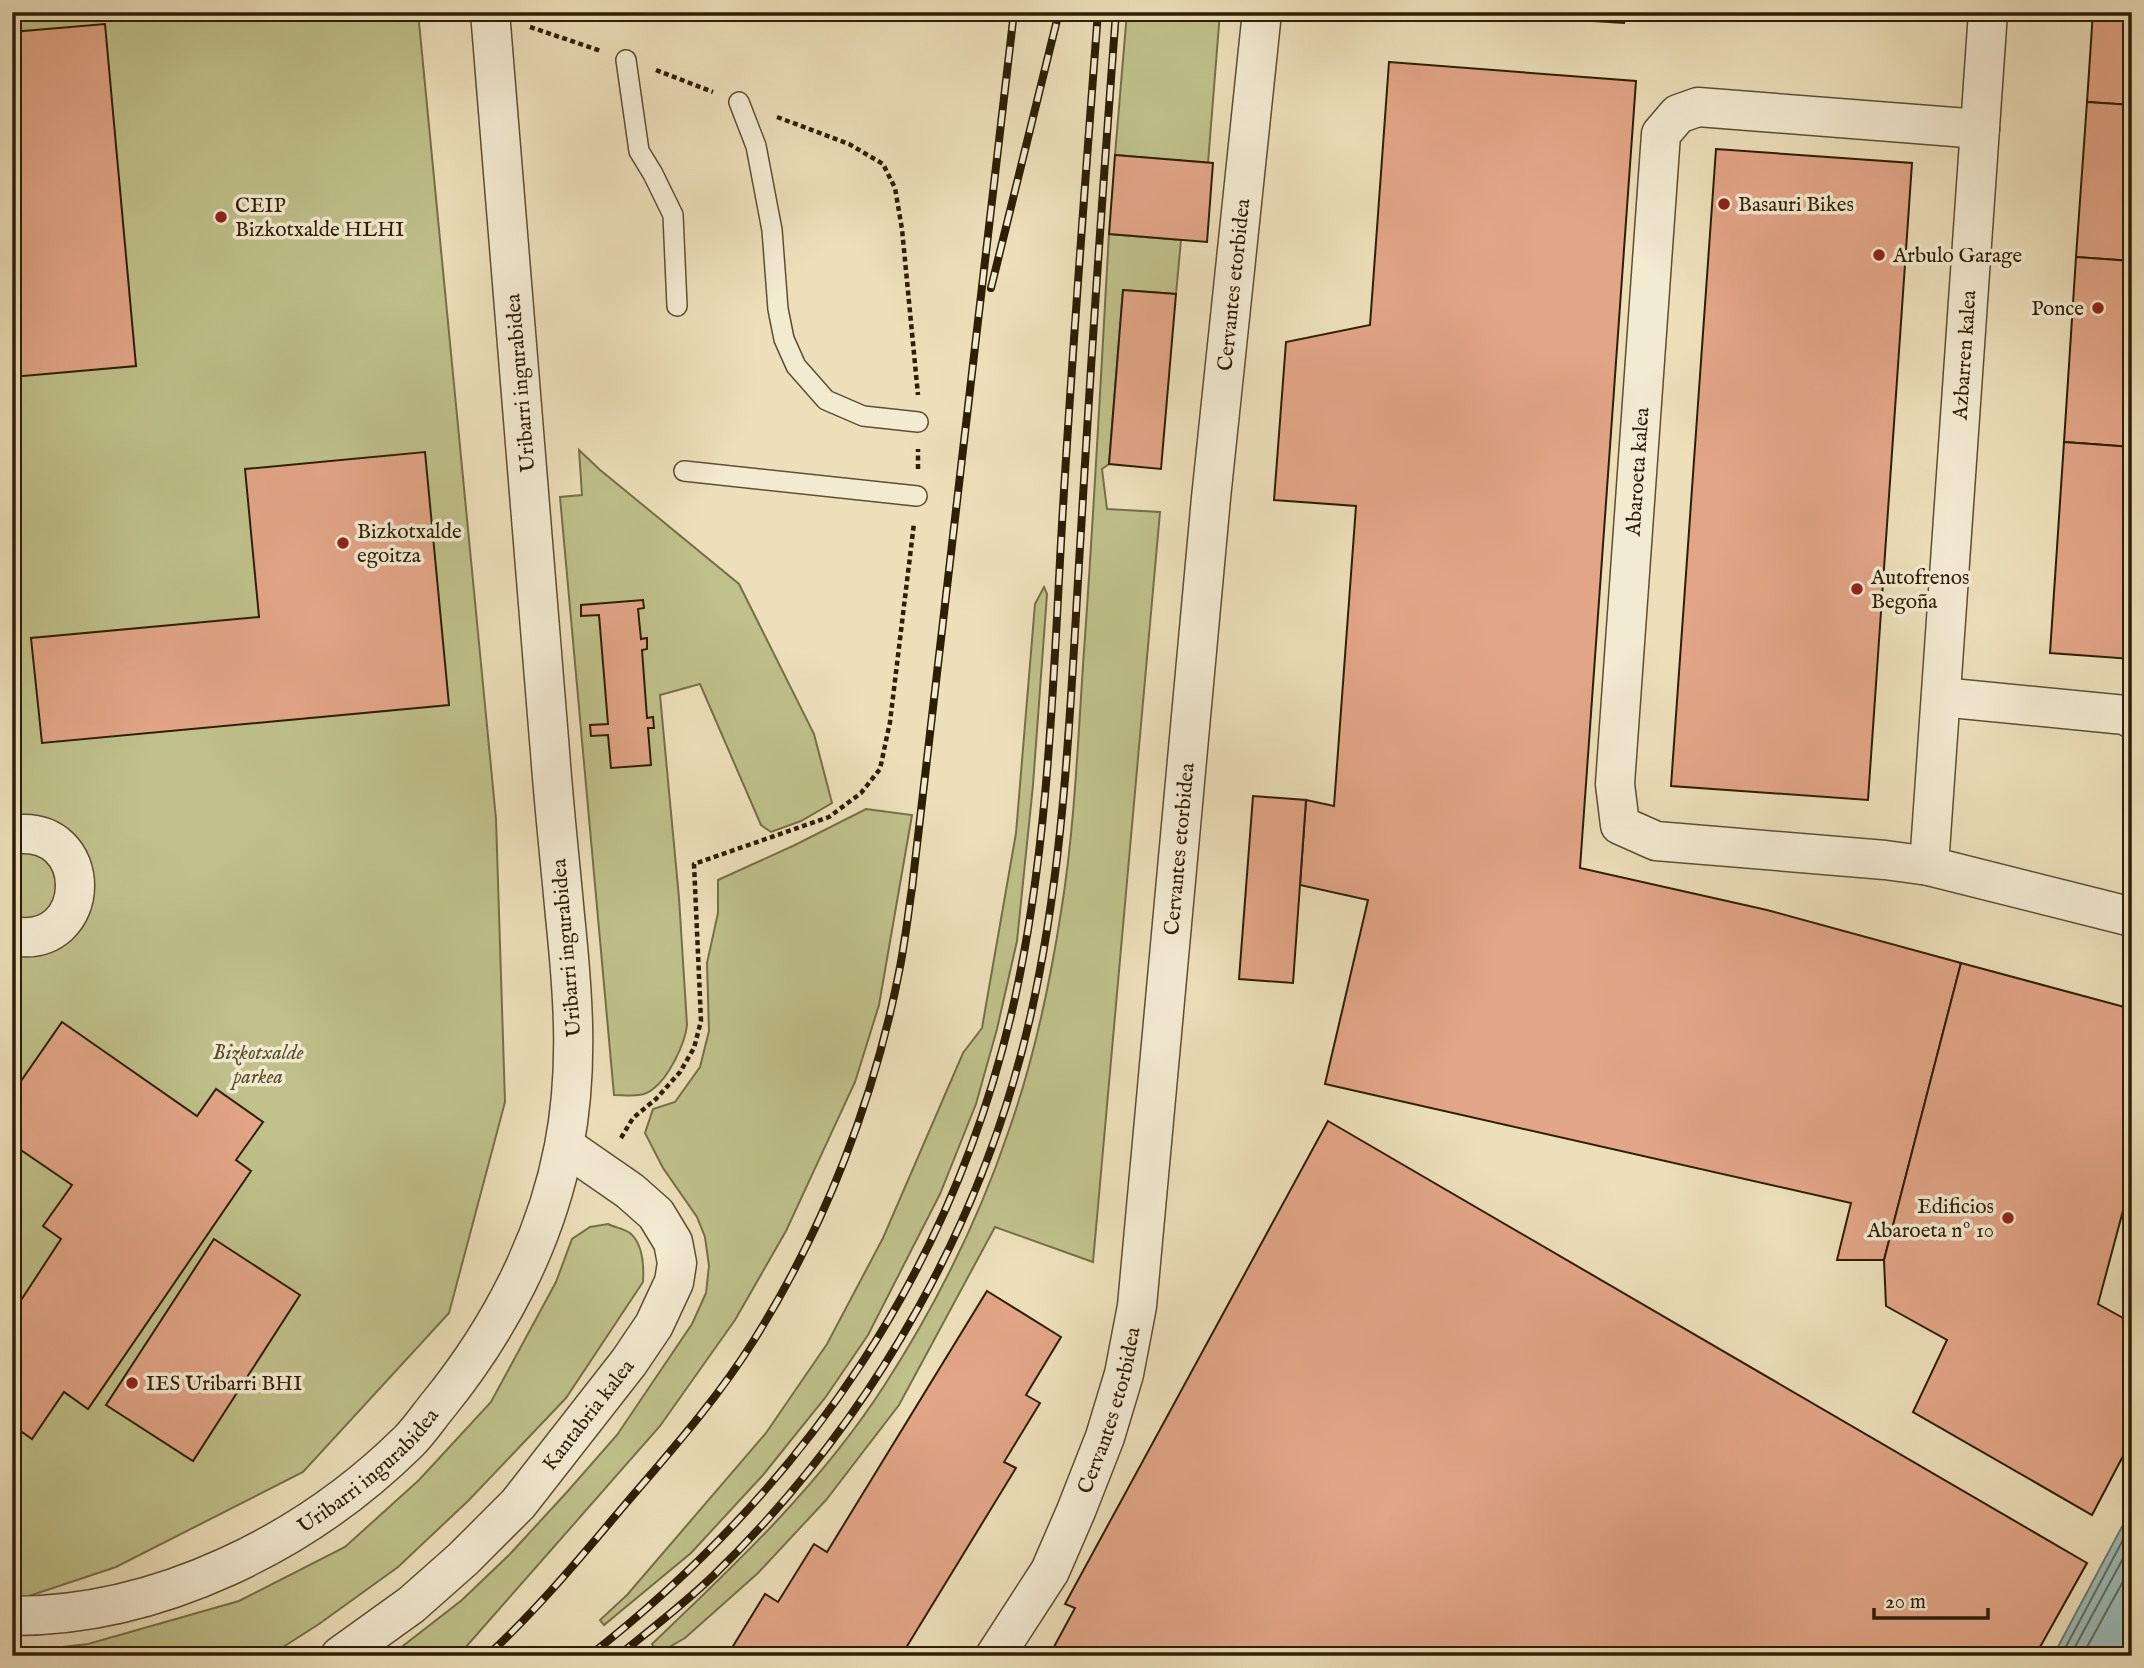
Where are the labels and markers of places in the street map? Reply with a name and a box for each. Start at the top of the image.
place label: Basauri Bikes [1738,192,1854,219]
place label: CEIP Bizkotxalde HLHI [235,193,404,244]
marker: Basauri Bikes [1716,196,1732,212]
marker: CEIP Bizkotxalde HLHI [213,209,229,225]
place label: Arbulo Garage [1892,243,2022,270]
marker: Arbulo Garage [1871,247,1887,263]
place label: Ponce [2031,296,2084,323]
marker: Ponce [2090,300,2106,316]
place label: Bizkotxalde egoitza [357,519,462,570]
marker: Bizkotxalde egoitza [335,535,351,551]
place label: Autofrenos Begoña [1870,565,1969,616]
marker: Autofrenos Begoña [1849,581,1865,597]
place label: Edificios Abaroeta nº 10 [1866,1194,1994,1245]
marker: Edificios Abaroeta nº 10 [2000,1210,2016,1226]
place label: IES Uribarri BHI [146,1371,302,1398]
marker: IES Uribarri BHI [124,1375,140,1391]

